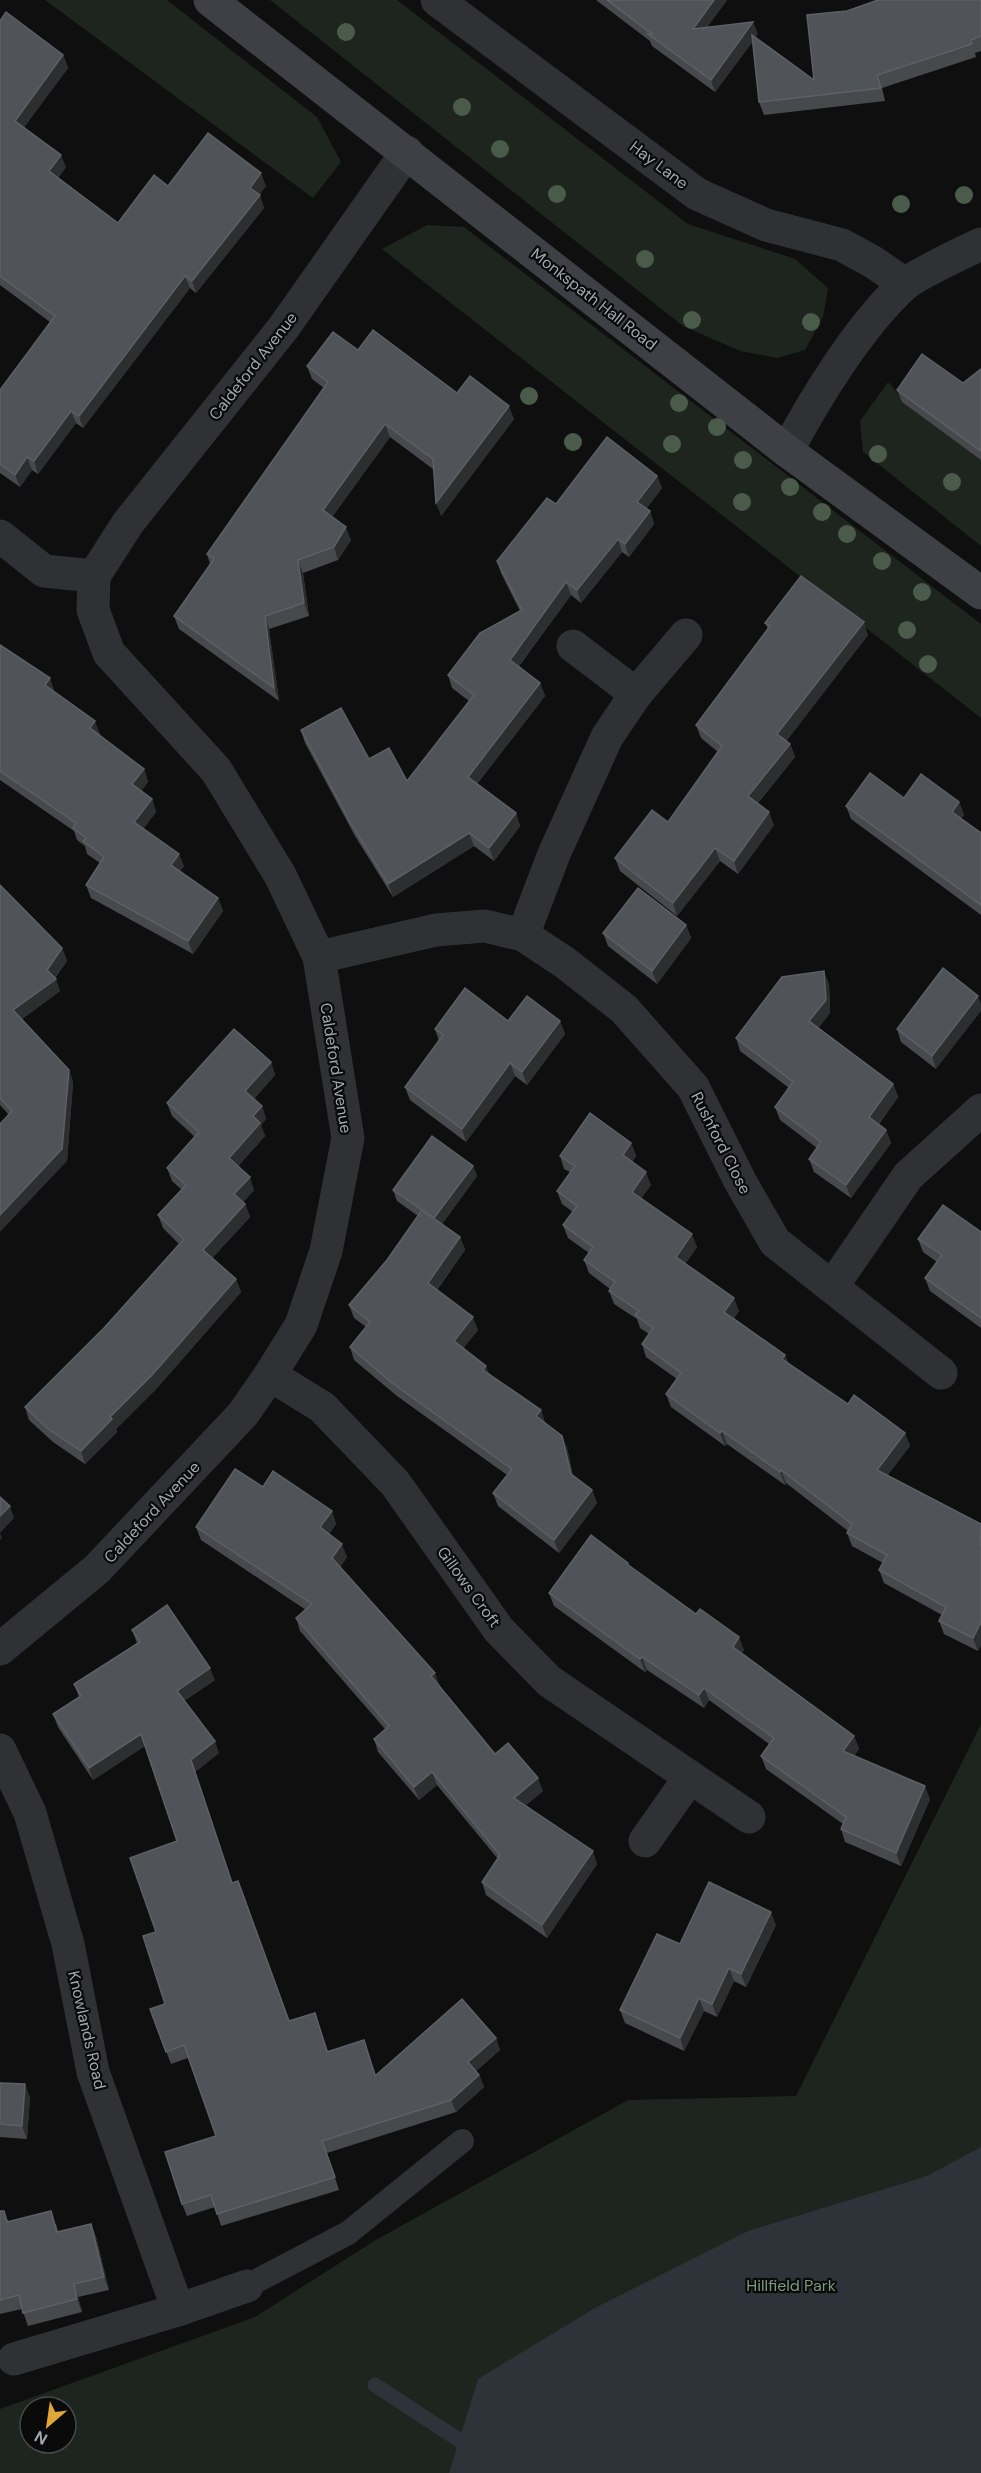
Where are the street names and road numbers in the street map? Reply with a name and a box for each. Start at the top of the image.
street label: Hay Lane [626,136,692,194]
street label: Monkspath Hall Road [527,243,661,355]
street label: Caldeford Avenue [204,308,302,424]
street label: Caldeford Avenue [315,1001,357,1135]
street label: Rushford Close [686,1088,756,1198]
street label: Caldeford Avenue [99,1457,205,1567]
street label: Gillows Croft [433,1542,505,1632]
street label: Knowlands Road [63,1969,111,2091]

